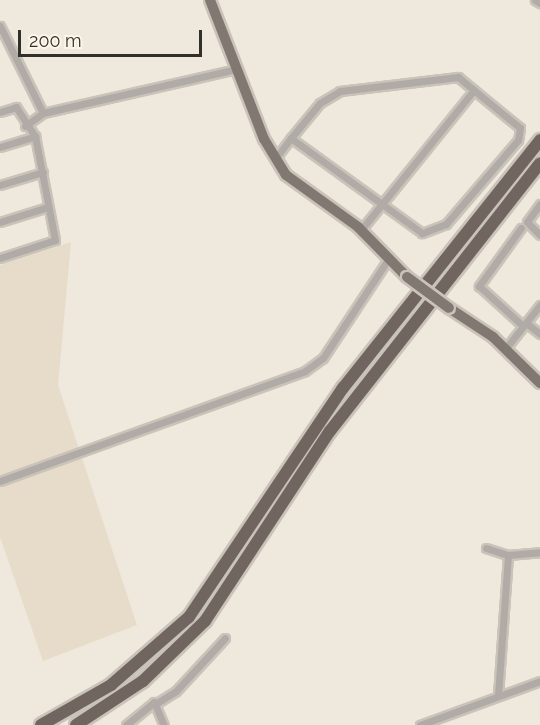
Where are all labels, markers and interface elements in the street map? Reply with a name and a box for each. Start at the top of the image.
scale bar [21,18,206,56]
text: 200 m [29,30,82,51]

